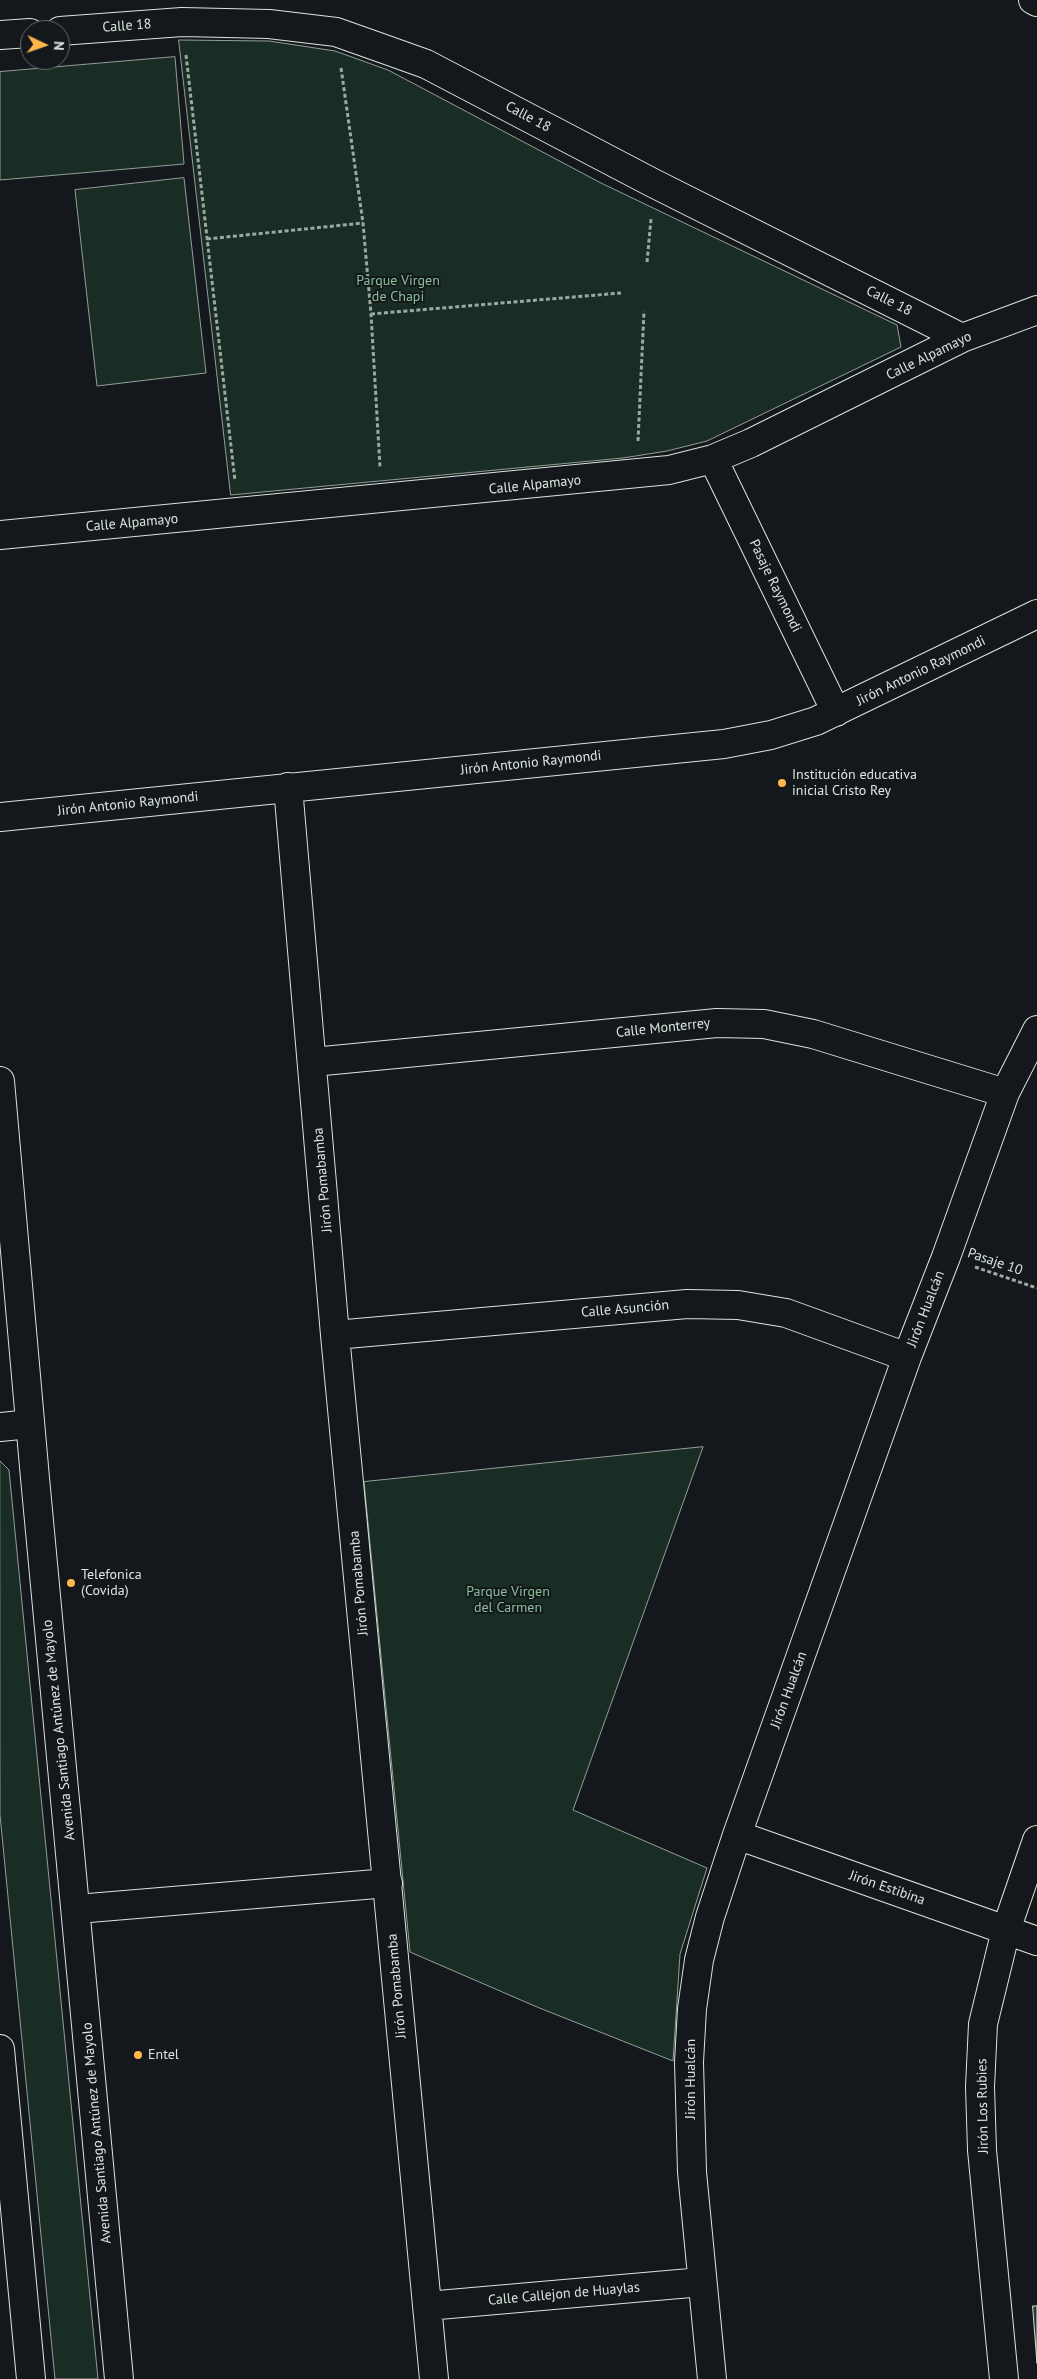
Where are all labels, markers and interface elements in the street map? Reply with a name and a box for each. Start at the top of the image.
street label: Calle 18 [102,16,152,36]
north arrow [20,20,70,70]
text: N [50,41,68,51]
street label: Calle 18 [502,98,554,136]
park label: Parque Virgen de Chapi [356,273,440,306]
street label: Calle 18 [863,282,915,320]
street label: Calle Alpamayo [884,328,974,384]
street label: Calle Alpamayo [488,472,582,498]
street label: Calle Alpamayo [85,511,179,535]
street label: Pasaje Raymondi [745,537,805,635]
street label: Jirón Antonio Raymondi [854,632,988,710]
street label: Jirón Antonio Raymondi [460,747,602,779]
place label: Institución educativa inicial Cristo Rey [792,767,917,800]
marker: Institución educativa inicial Cristo Rey [776,777,788,789]
street label: Jirón Antonio Raymondi [57,788,199,820]
street label: Calle Monterrey [615,1015,711,1041]
street label: Jirón Pomabamba [310,1127,336,1233]
street label: Pasaje 10 [965,1245,1025,1279]
street label: Jirón Hualcán [904,1268,948,1350]
street label: Calle Asunción [580,1297,670,1321]
street label: Jirón Pomabamba [346,1530,372,1636]
place label: Telefonica (Covida) [81,1567,142,1600]
marker: Telefonica (Covida) [65,1577,77,1589]
park label: Parque Virgen del Carmen [466,1584,550,1616]
street label: Avenida Santiago Antúnez de Mayolo [39,1619,79,1841]
street label: Jirón Hualcán [767,1649,811,1731]
street label: Jirón Estibina [847,1867,927,1909]
street label: Jirón Pomabamba [384,1933,410,2039]
street label: Avenida Santiago Antúnez de Mayolo [79,2022,115,2244]
street label: Jirón Hualcán [683,2039,699,2119]
place label: Entel [148,2047,179,2063]
marker: Entel [132,2049,144,2061]
street label: Jirón Los Rubies [974,2058,992,2154]
street label: Calle Callejon de Huaylas [488,2279,640,2309]

